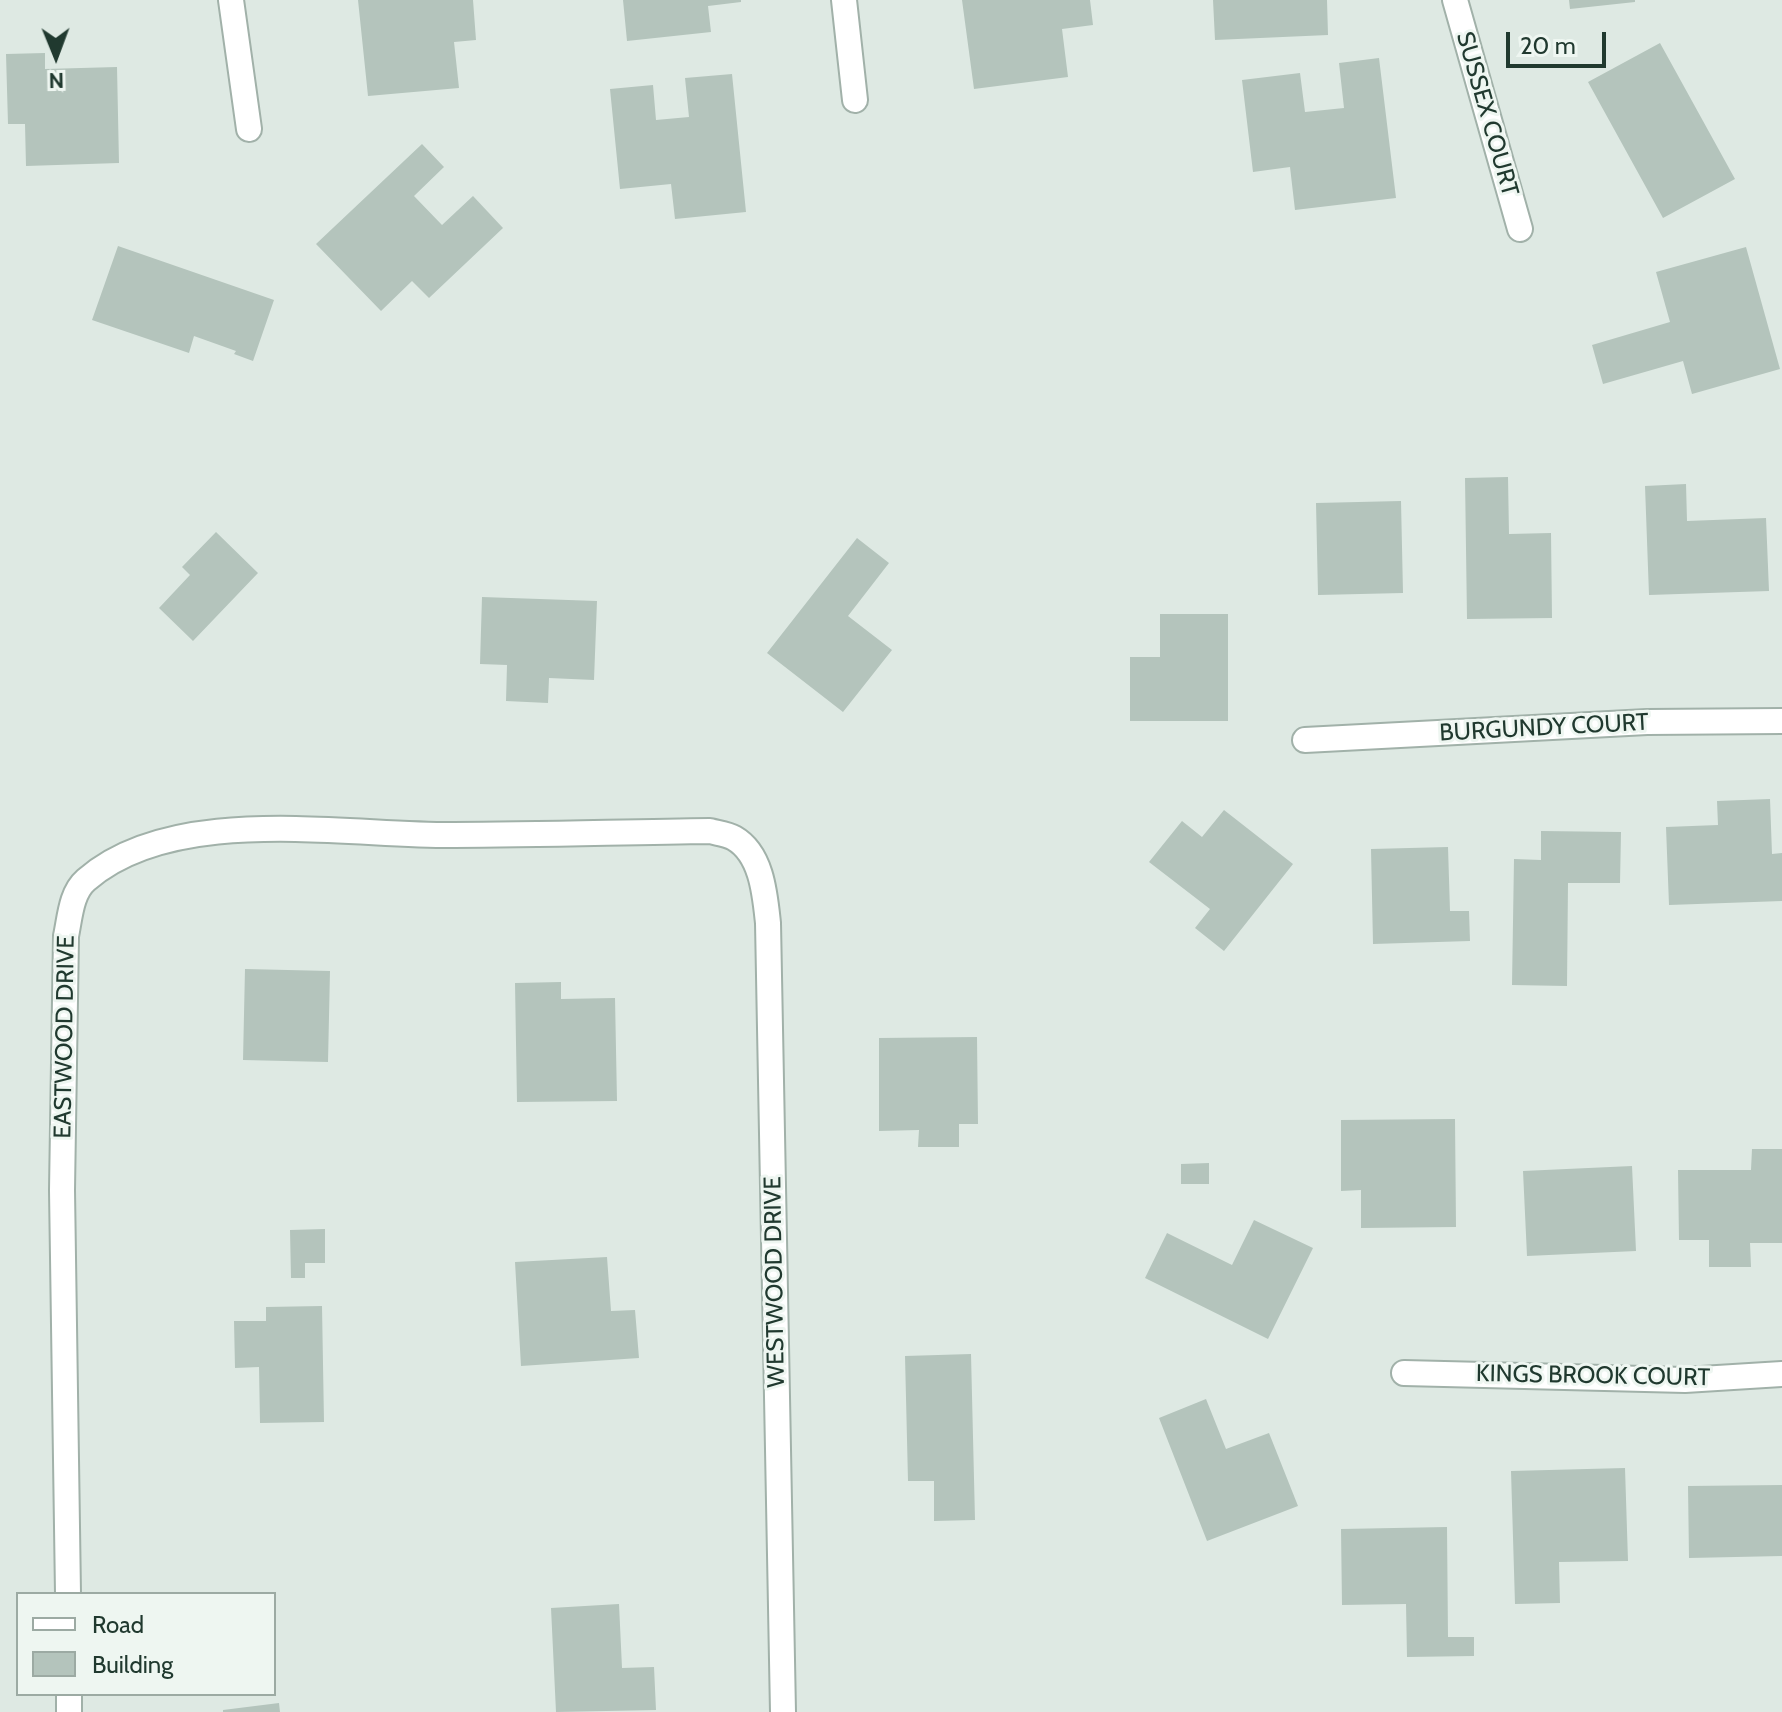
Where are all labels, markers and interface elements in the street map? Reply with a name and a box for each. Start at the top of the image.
north arrow [16,16,96,96]
scale bar [1510,16,1610,66]
street label: SUSSEX COURT [1450,29,1524,199]
text: 20 m [1520,31,1576,60]
text: N [48,67,64,94]
street label: BURGUNDY COURT [1439,708,1649,748]
street label: EASTWOOD DRIVE [49,935,81,1139]
street label: WESTWOOD DRIVE [759,1176,791,1388]
street label: KINGS BROOK COURT [1476,1360,1710,1392]
legend [16,1592,276,1696]
text: Road [92,1610,144,1639]
text: Building [92,1650,173,1679]

